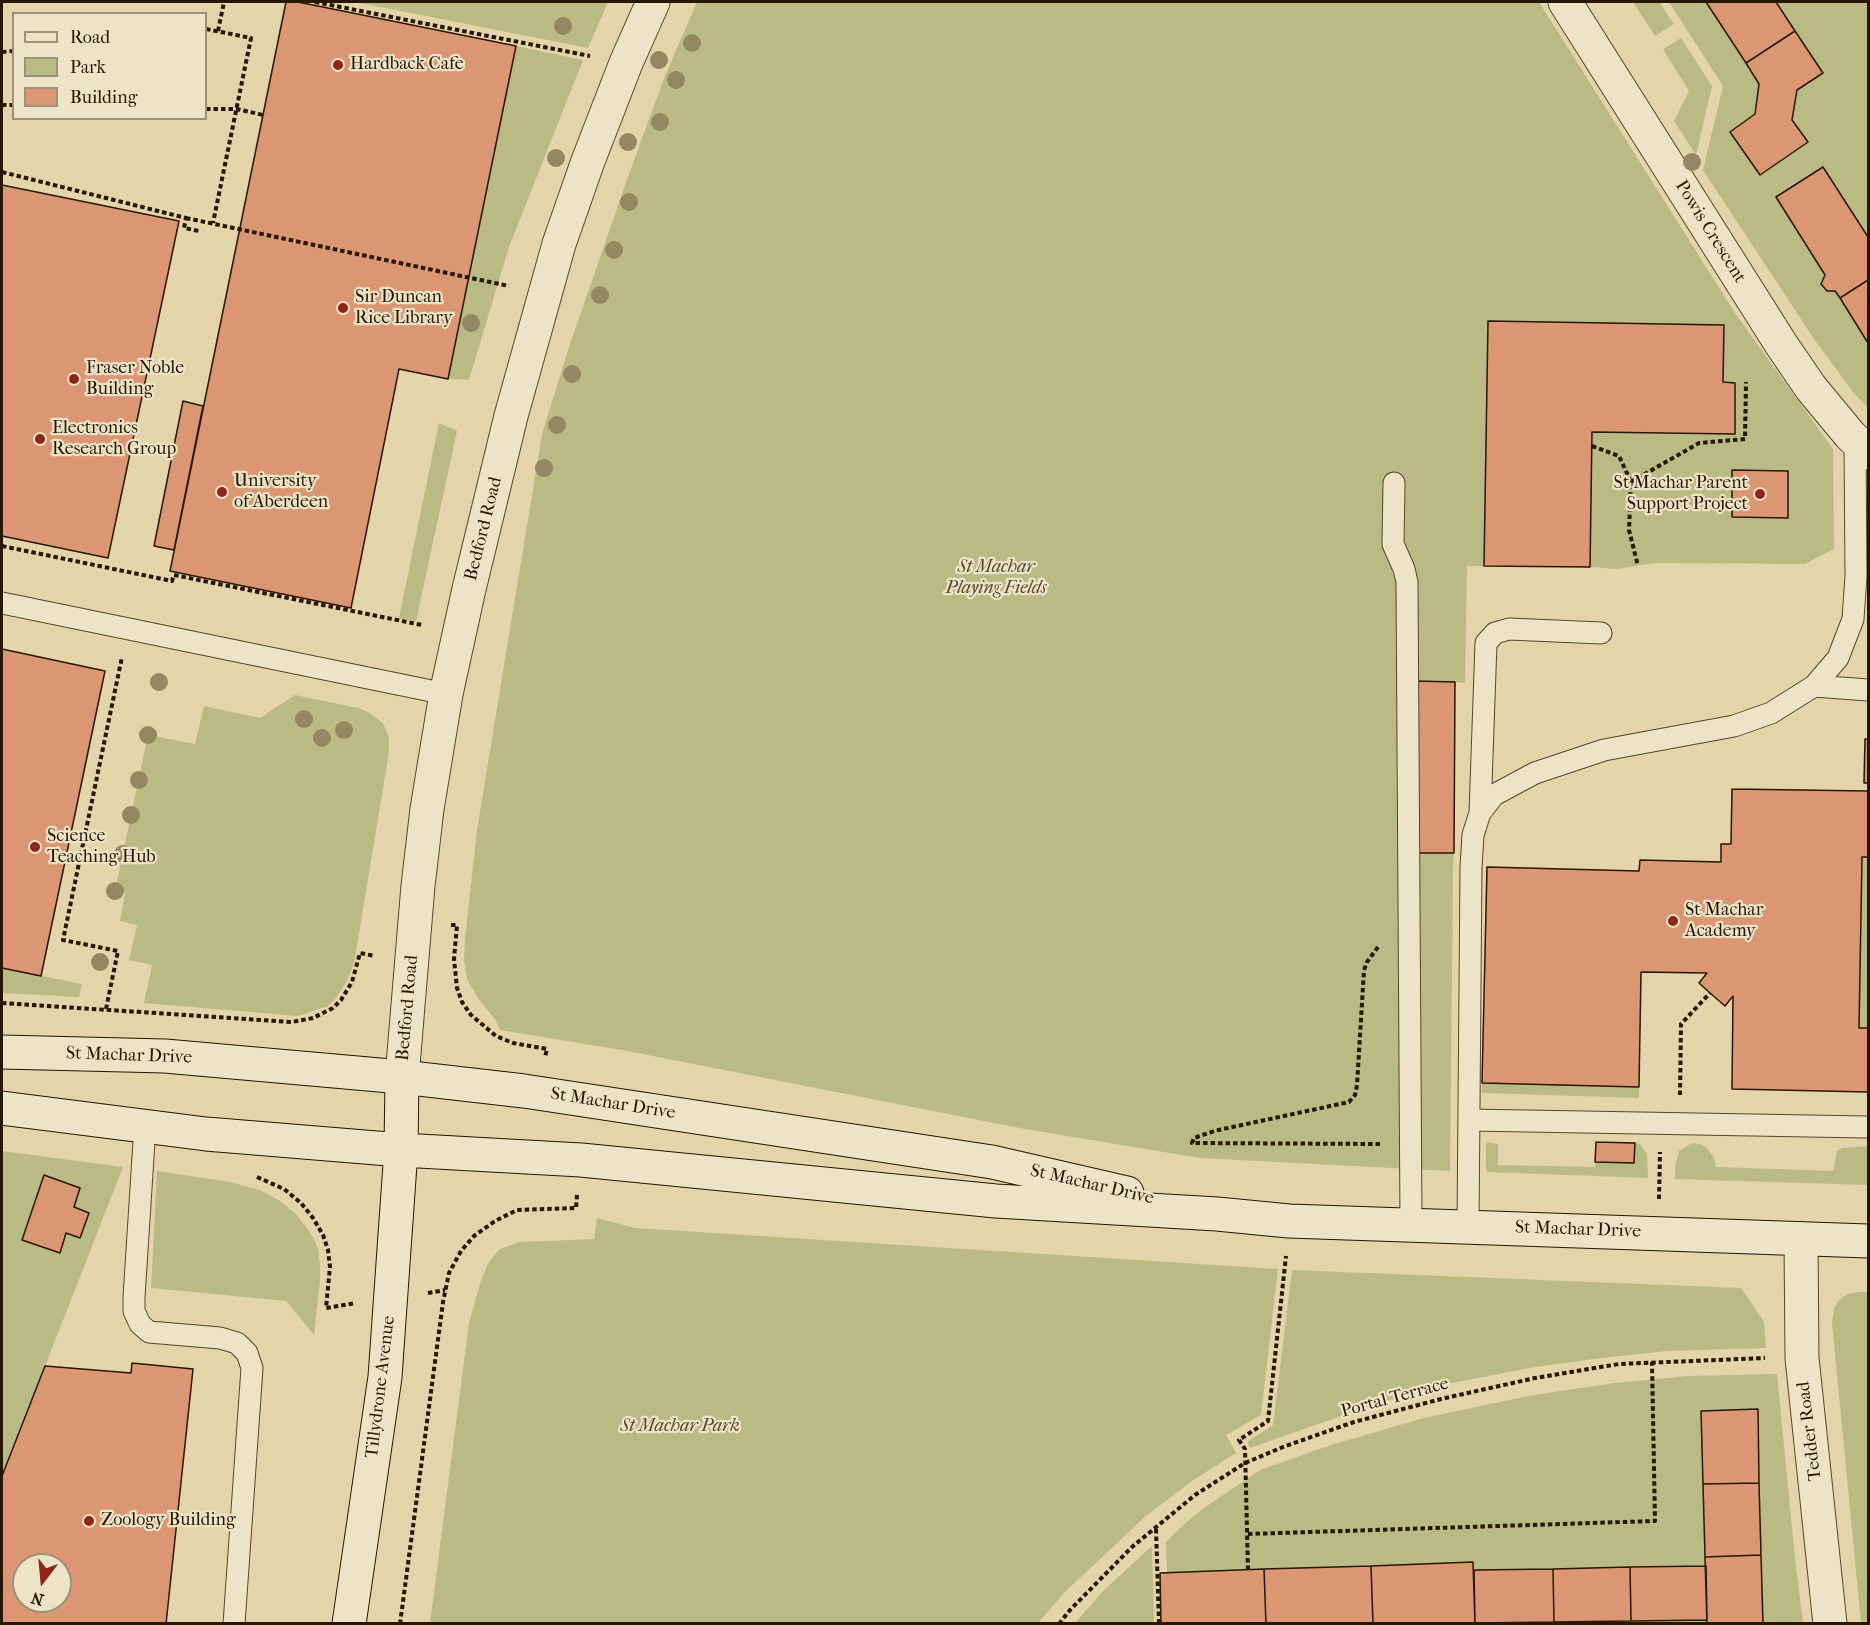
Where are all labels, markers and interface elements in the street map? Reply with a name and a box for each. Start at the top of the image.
legend [12,12,207,120]
text: Road [70,27,110,48]
place label: Hardback Cafe [350,54,464,76]
text: Park [70,57,106,78]
marker: Hardback Cafe [331,58,345,72]
text: Building [70,87,137,108]
street label: Powis Crescent [1670,177,1750,287]
place label: Sir Duncan Rice Library [355,287,452,330]
marker: Sir Duncan Rice Library [336,301,350,315]
place label: Fraser Noble Building [86,358,184,400]
marker: Fraser Noble Building [67,372,81,386]
place label: Electronics Research Group [52,418,176,460]
marker: Electronics Research Group [33,432,47,446]
place label: University of Aberdeen [234,471,328,514]
place label: St Machar Parent Support Project [1614,473,1748,516]
street label: Bedford Road [461,475,507,583]
marker: University of Aberdeen [215,485,229,499]
marker: St Machar Parent Support Project [1753,487,1767,501]
park label: St Machar Playing Fields [946,557,1046,600]
place label: Science Teaching Hub [47,826,156,868]
marker: Science Teaching Hub [28,840,42,854]
place label: St Machar Academy [1685,900,1763,942]
marker: St Machar Academy [1666,914,1680,928]
street label: Bedford Road [393,954,423,1062]
street label: St Machar Drive [66,1043,192,1069]
street label: St Machar Drive [549,1083,677,1125]
street label: St Machar Drive [1028,1160,1156,1210]
street label: St Machar Drive [1515,1217,1641,1243]
street label: Tillydrone Avenue [362,1315,400,1459]
street label: Portal Terrace [1339,1373,1451,1423]
street label: Tedder Road [1793,1380,1827,1482]
park label: St Machar Park [620,1416,740,1438]
place label: Zoology Building [101,1510,236,1532]
marker: Zoology Building [82,1514,96,1528]
north arrow [12,1553,72,1613]
text: N [29,1588,46,1610]

